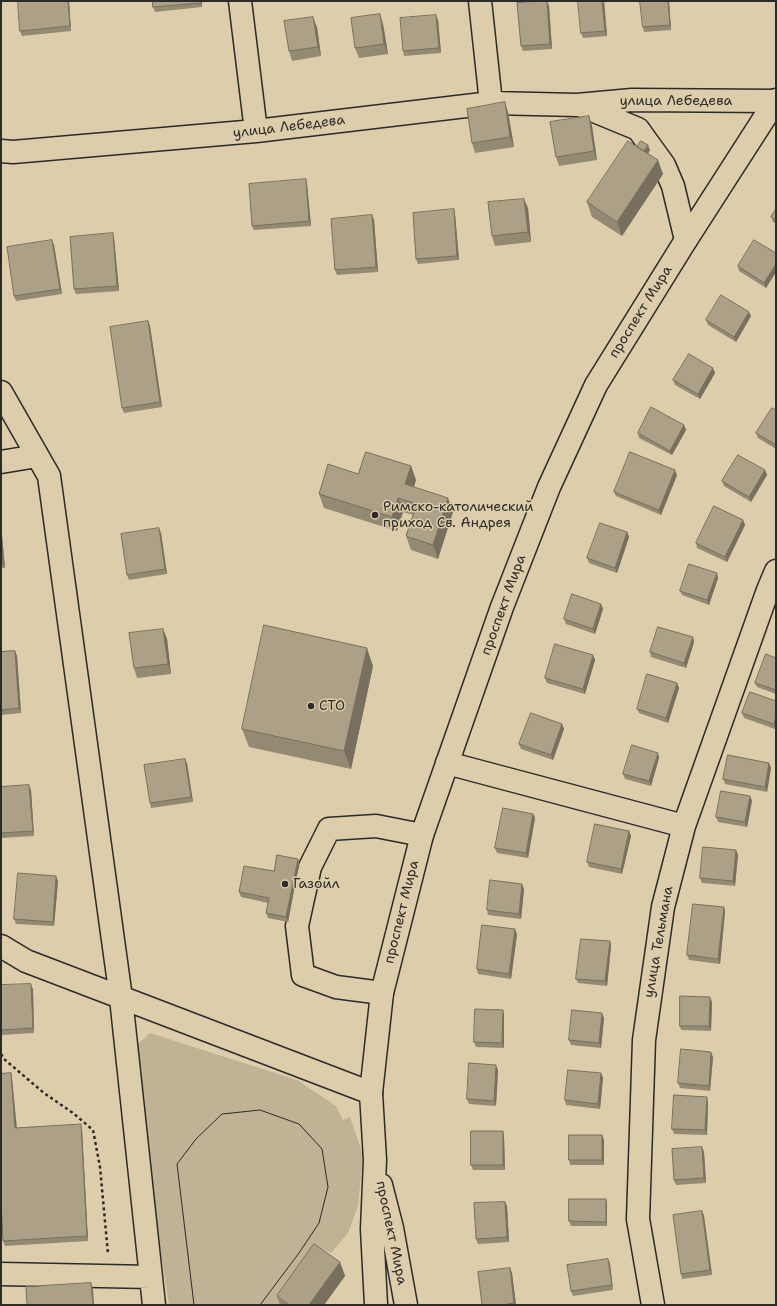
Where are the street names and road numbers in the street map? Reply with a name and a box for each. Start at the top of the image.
street label: улица Лебедева [620,93,732,109]
street label: улица Лебедева [232,112,346,142]
street label: проспект Мира [606,263,676,361]
street label: проспект Мира [478,552,530,658]
street label: проспект Мира [381,859,423,965]
street label: улица Тельмана [641,885,677,999]
street label: проспект Мира [372,1180,410,1286]

